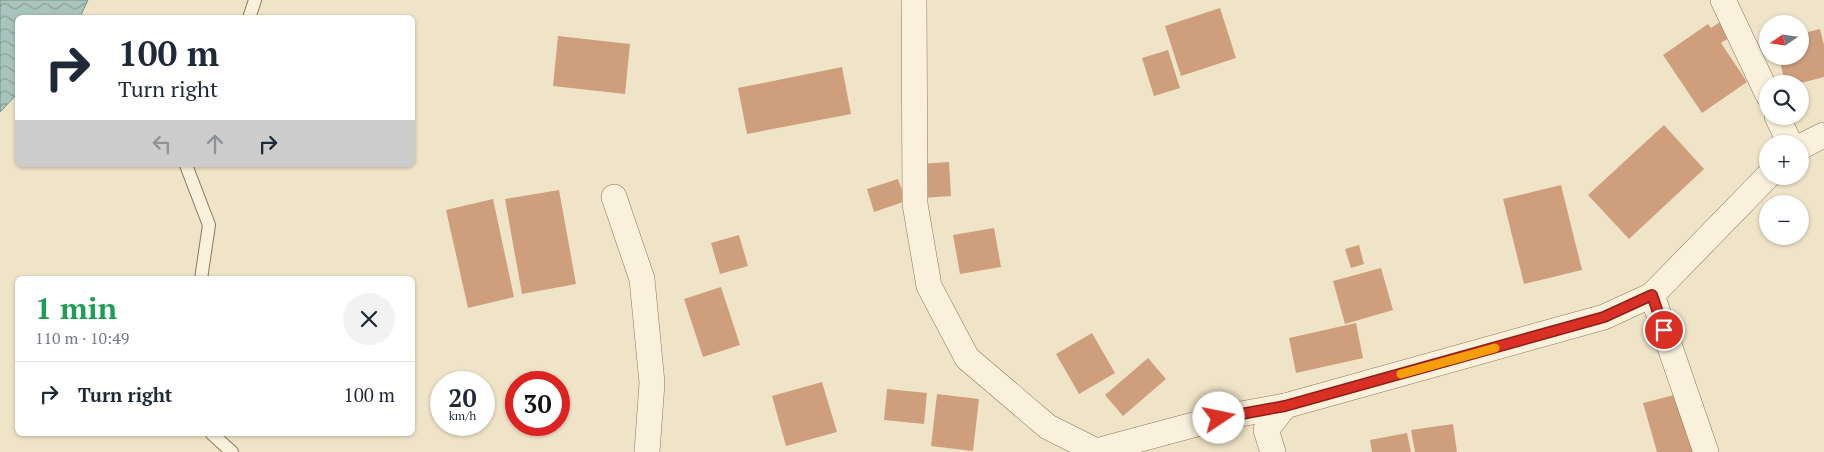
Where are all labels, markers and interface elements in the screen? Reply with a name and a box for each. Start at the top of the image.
north arrow [1759,15,1809,65]
map controls [1759,15,1809,245]
text: 100 m [118,30,219,76]
icon: right [35,35,100,100]
text: Turn right [118,74,218,103]
button: search [1759,75,1809,125]
icon: left [148,130,176,158]
icon: ahead [201,130,229,158]
icon: right [254,130,282,158]
button: + [1759,135,1809,185]
button: − [1759,195,1809,245]
text: 1 min [35,288,117,328]
button: close [343,293,395,345]
pin [1643,309,1685,351]
icon: arrive [1650,316,1678,344]
text: 110 m · 10:49 [35,327,129,349]
speed limit sign: 30 [505,371,570,436]
icon: right [35,380,63,408]
text: 20 [448,381,477,414]
text: Turn right [78,382,172,407]
text: 100 m [344,382,395,407]
position arrow [1192,391,1244,443]
text: km/h [449,408,476,423]

